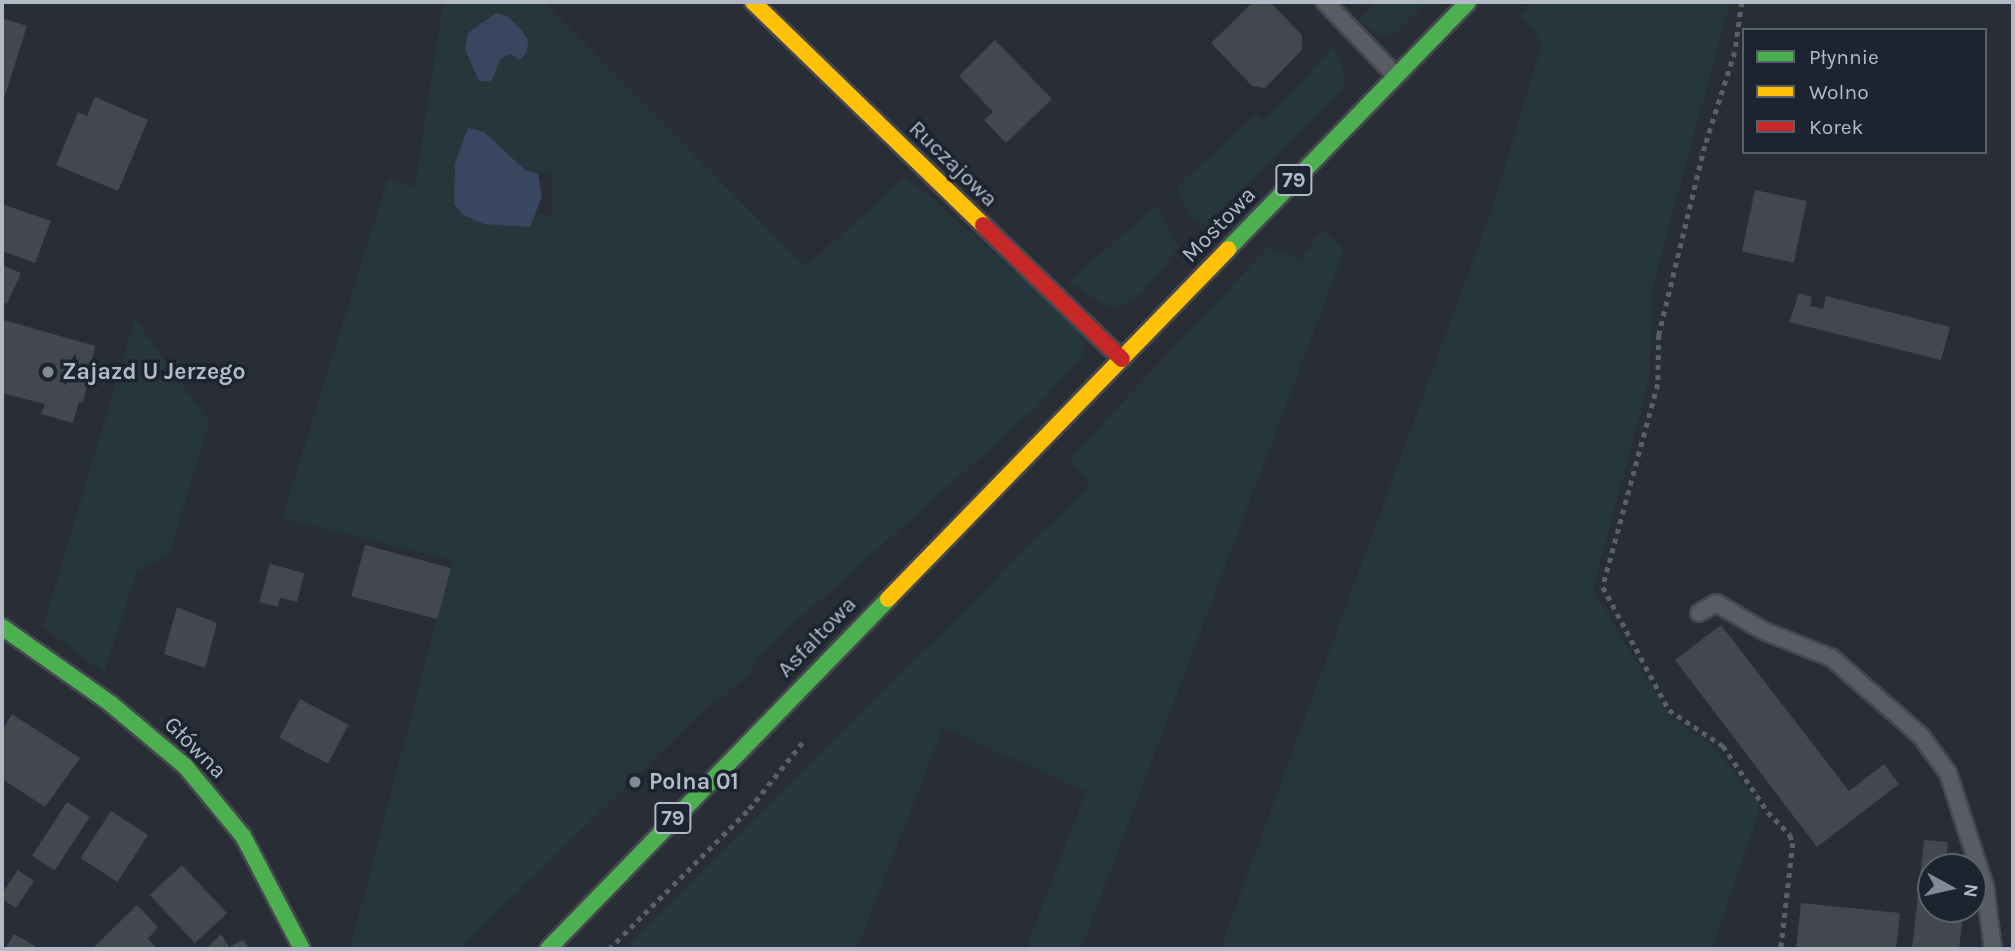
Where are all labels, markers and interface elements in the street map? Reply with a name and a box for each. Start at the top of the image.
legend [1742,28,1987,154]
text: Płynnie [1809,45,1879,69]
text: Wolno [1809,80,1869,104]
street label: Ruczajowa [903,115,1003,213]
text: Korek [1809,115,1863,139]
road number: 79 [1275,162,1313,198]
street label: Mostowa [1176,181,1262,269]
place label: Zajazd U Jerzego [62,358,245,386]
marker: Zajazd U Jerzego [40,364,56,380]
street label: Asfaltowa [772,591,862,683]
street label: Główna [158,711,232,785]
place label: Polna 01 [649,768,739,796]
marker: Polna 01 [627,774,643,790]
road number: 79 [654,800,692,836]
north arrow [1917,853,1987,923]
text: N [1959,882,1983,899]

